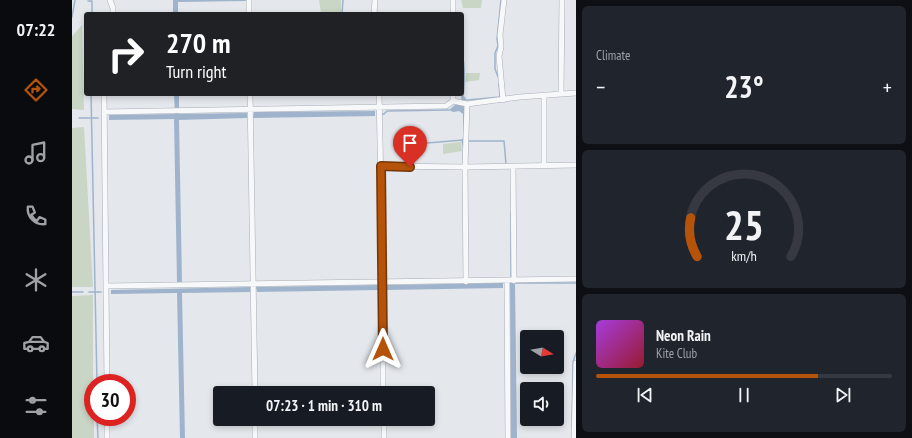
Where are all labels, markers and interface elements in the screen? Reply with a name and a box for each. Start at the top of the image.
text: 07:22 [17,18,55,41]
text: 270 m [166,24,230,61]
icon: right [100,28,152,80]
text: Climate [596,47,630,64]
text: Turn right [166,60,226,83]
text: 23° [724,67,764,106]
text: − [596,73,605,101]
text: + [883,73,892,101]
icon: directions [22,76,50,104]
pin [393,126,427,167]
icon: arrive [399,132,421,154]
icon: music [22,139,50,167]
text: 25 [724,198,764,251]
icon: phone [22,202,50,230]
text: km/h [731,246,757,265]
icon: climate [22,266,50,294]
text: Neon Rain [656,326,711,345]
position arrow [362,328,404,370]
icon: car [22,329,50,357]
north arrow [520,330,564,374]
map controls [520,330,564,426]
text: Kite Club [656,345,697,362]
speed limit sign: 30 [84,374,136,426]
button: sound [520,382,564,426]
icon: previous [634,384,656,406]
icon: pause [733,384,755,406]
icon: next [832,384,854,406]
icon: filters [22,392,50,420]
text: 07:23 · 1 min · 310 m [266,396,382,415]

